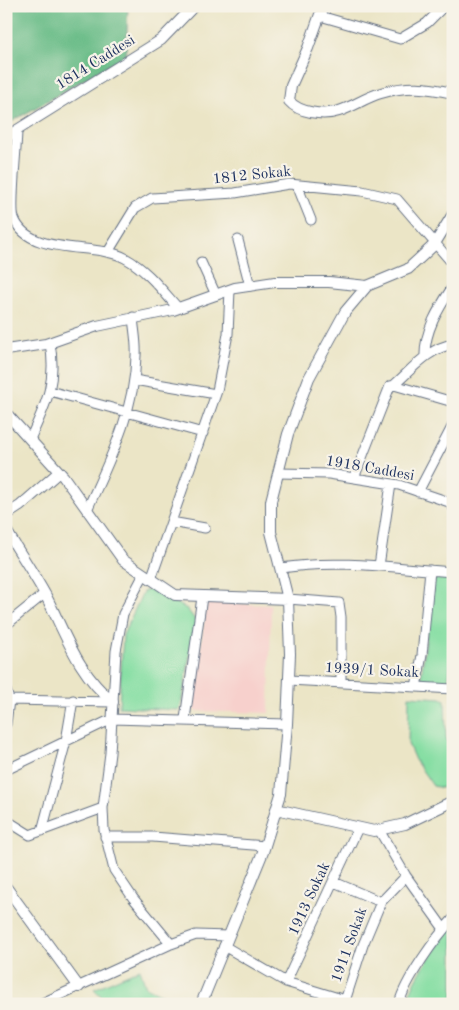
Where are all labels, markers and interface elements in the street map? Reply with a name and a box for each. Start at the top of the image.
street label: 1814 Caddesi [54,33,138,93]
street label: 1812 Sokak [212,164,292,188]
street label: 1918 Caddesi [325,454,415,484]
street label: 1939/1 Sokak [325,661,420,681]
street label: 1913 Sokak [287,860,334,938]
street label: 1911 Sokak [329,905,371,985]

